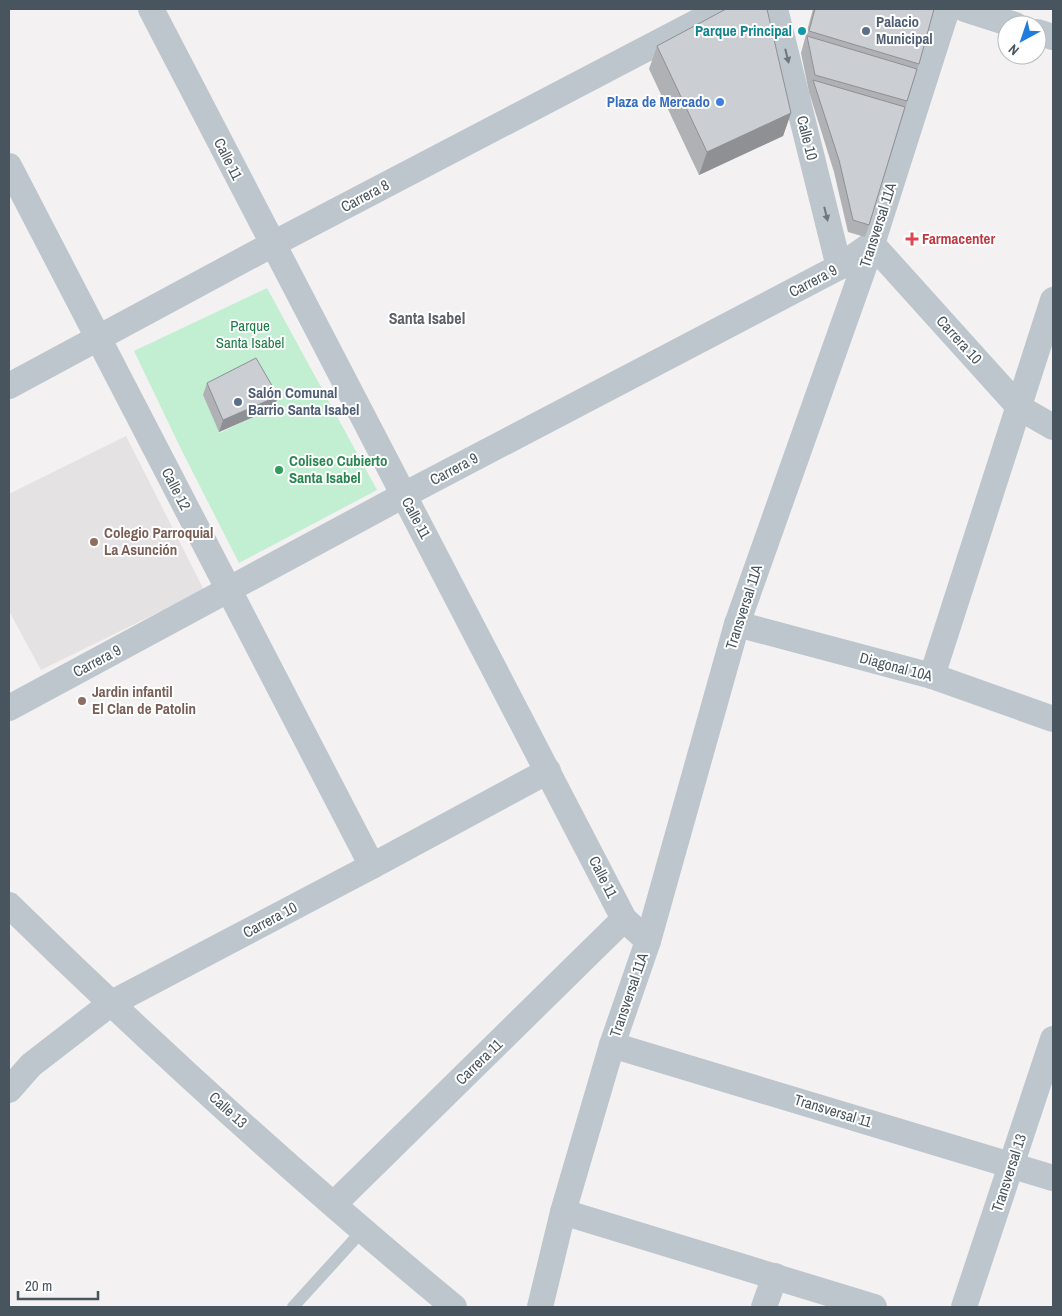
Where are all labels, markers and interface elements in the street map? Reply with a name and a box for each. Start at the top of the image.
place label: Palacio Municipal [876,11,933,49]
north arrow [997,15,1047,65]
place label: Parque Principal [695,20,792,41]
marker: Parque Principal [796,25,808,37]
marker: Palacio Municipal [860,25,872,37]
text: N [1005,40,1023,60]
one-way arrow [783,49,791,64]
place label: Plaza de Mercado [607,91,710,112]
marker: Plaza de Mercado [714,96,726,108]
street label: Calle 10 [792,113,823,162]
street label: Calle 11 [209,134,248,183]
street label: Carrera 8 [337,174,393,217]
street label: Transversal 11A [854,179,901,270]
one-way arrow [822,206,830,221]
place label: Farmacenter [922,228,995,249]
marker: Farmacenter [906,233,918,245]
street label: Carrera 9 [785,259,841,302]
district label: Santa Isabel [389,307,465,329]
street label: Carrera 10 [932,311,987,369]
park label: Parque Santa Isabel [216,315,284,353]
place label: Salón Comunal Barrio Santa Isabel [248,382,359,420]
marker: Salón Comunal Barrio Santa Isabel [232,396,244,408]
street label: Carrera 9 [426,447,482,490]
place label: Coliseo Cubierto Santa Isabel [289,450,387,488]
street label: Calle 12 [157,464,196,514]
marker: Coliseo Cubierto Santa Isabel [273,464,285,476]
street label: Calle 11 [397,493,436,542]
place label: Colegio Parroquial La Asunción [104,522,213,560]
marker: Colegio Parroquial La Asunción [88,536,100,548]
street label: Transversal 11A [720,561,767,652]
street label: Carrera 9 [69,639,125,682]
street label: Diagonal 10A [857,647,936,687]
place label: Jardin infantil El Clan de Patolin [92,681,196,719]
marker: Jardin infantil El Clan de Patolin [76,695,88,707]
street label: Calle 11 [584,852,623,901]
street label: Carrera 10 [239,896,301,943]
street label: Transversal 11A [604,949,653,1040]
street label: Carrera 11 [451,1034,507,1089]
street label: Calle 13 [205,1087,252,1133]
street label: Transversal 11 [792,1089,875,1132]
street label: Transversal 13 [986,1131,1031,1215]
scale bar [18,1268,98,1300]
text: 20 m [25,1275,52,1296]

